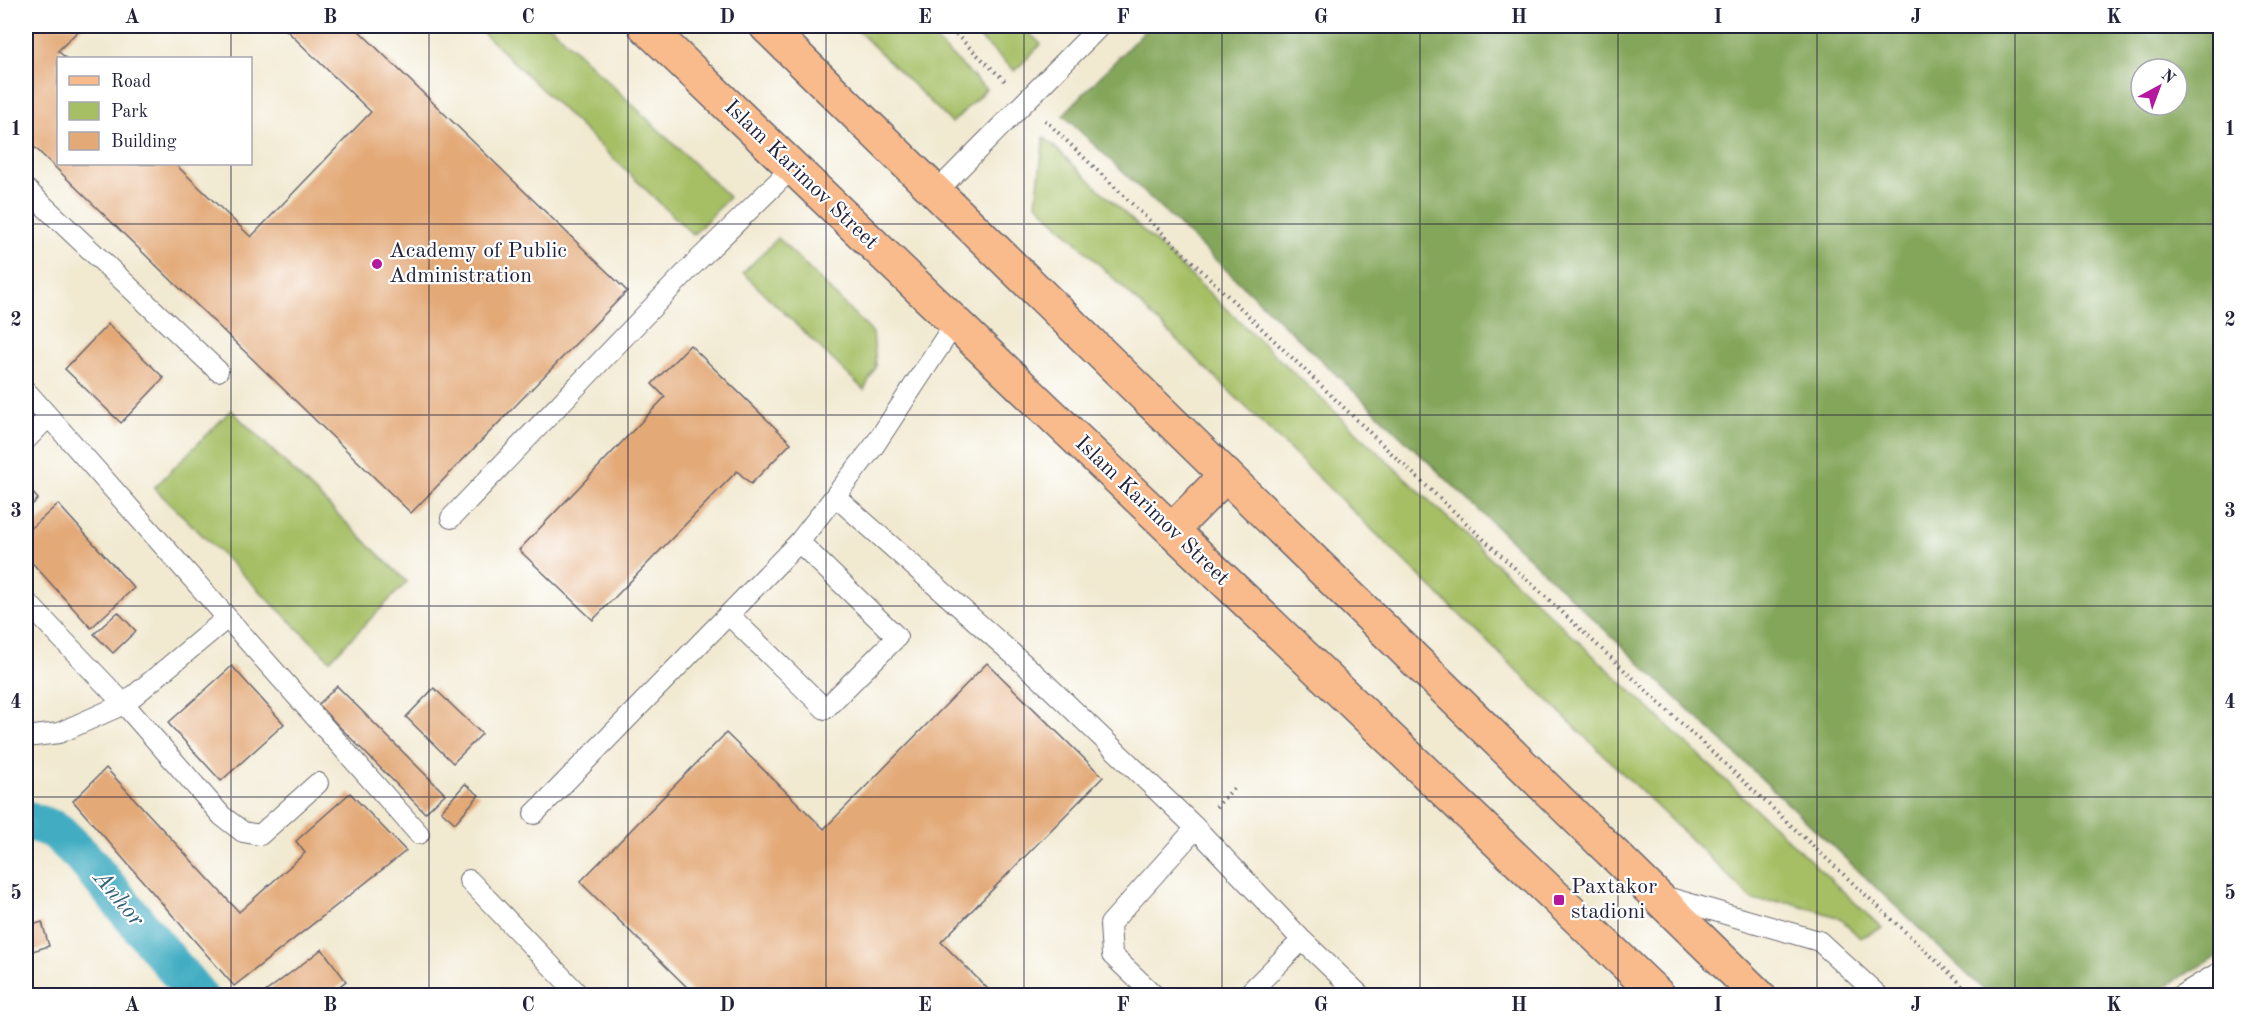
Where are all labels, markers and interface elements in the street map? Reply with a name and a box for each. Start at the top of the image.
text: A [124,8,140,28]
text: B [323,8,337,28]
text: C [521,8,535,28]
text: D [719,8,735,28]
text: E [918,8,932,28]
text: F [1116,8,1130,28]
text: G [1314,8,1328,28]
text: H [1511,8,1527,28]
text: I [1714,8,1722,28]
text: J [1911,8,1922,28]
text: K [2106,8,2122,28]
legend [57,57,252,165]
north arrow [2129,57,2189,117]
text: N [2158,67,2178,88]
text: Road [111,73,151,91]
street label: Islam Karimov Street [720,96,882,254]
text: Park [111,103,148,121]
text: 1 [10,120,22,140]
text: 1 [2224,120,2236,140]
text: Building [111,133,177,151]
place label: Academy of Public Administration [389,240,567,287]
marker: Academy of Public Administration [370,257,384,271]
text: 2 [10,311,22,331]
text: 2 [2224,311,2236,331]
street label: Islam Karimov Street [1071,432,1233,590]
text: 3 [10,502,22,522]
text: 3 [2224,502,2236,522]
text: 4 [10,693,22,713]
text: 4 [2224,693,2236,713]
water label: Anhor [87,865,148,932]
place label: Paxtakor stadioni [1571,876,1657,923]
text: 5 [10,883,22,904]
text: 5 [2224,883,2236,904]
marker: Paxtakor stadioni [1552,893,1566,907]
text: A [124,996,140,1016]
text: B [323,996,337,1016]
text: C [521,996,535,1016]
text: D [719,996,735,1016]
text: E [918,996,932,1016]
text: F [1116,996,1130,1016]
text: G [1314,996,1328,1016]
text: H [1511,996,1527,1016]
text: I [1714,996,1722,1016]
text: J [1911,996,1922,1016]
text: K [2106,996,2122,1016]

